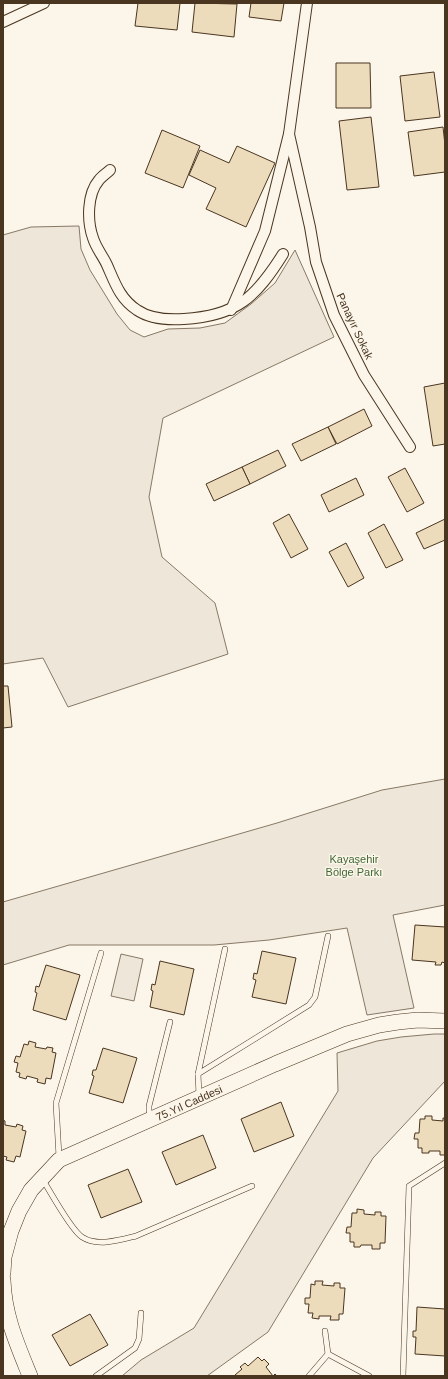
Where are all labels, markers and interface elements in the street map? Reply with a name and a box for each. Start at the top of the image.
street label: Panayır Sokak [334,291,376,361]
park label: Kayaşehir Bölge Parkı [326,853,382,878]
street label: 75.Yıl Caddesi [154,1083,224,1123]

